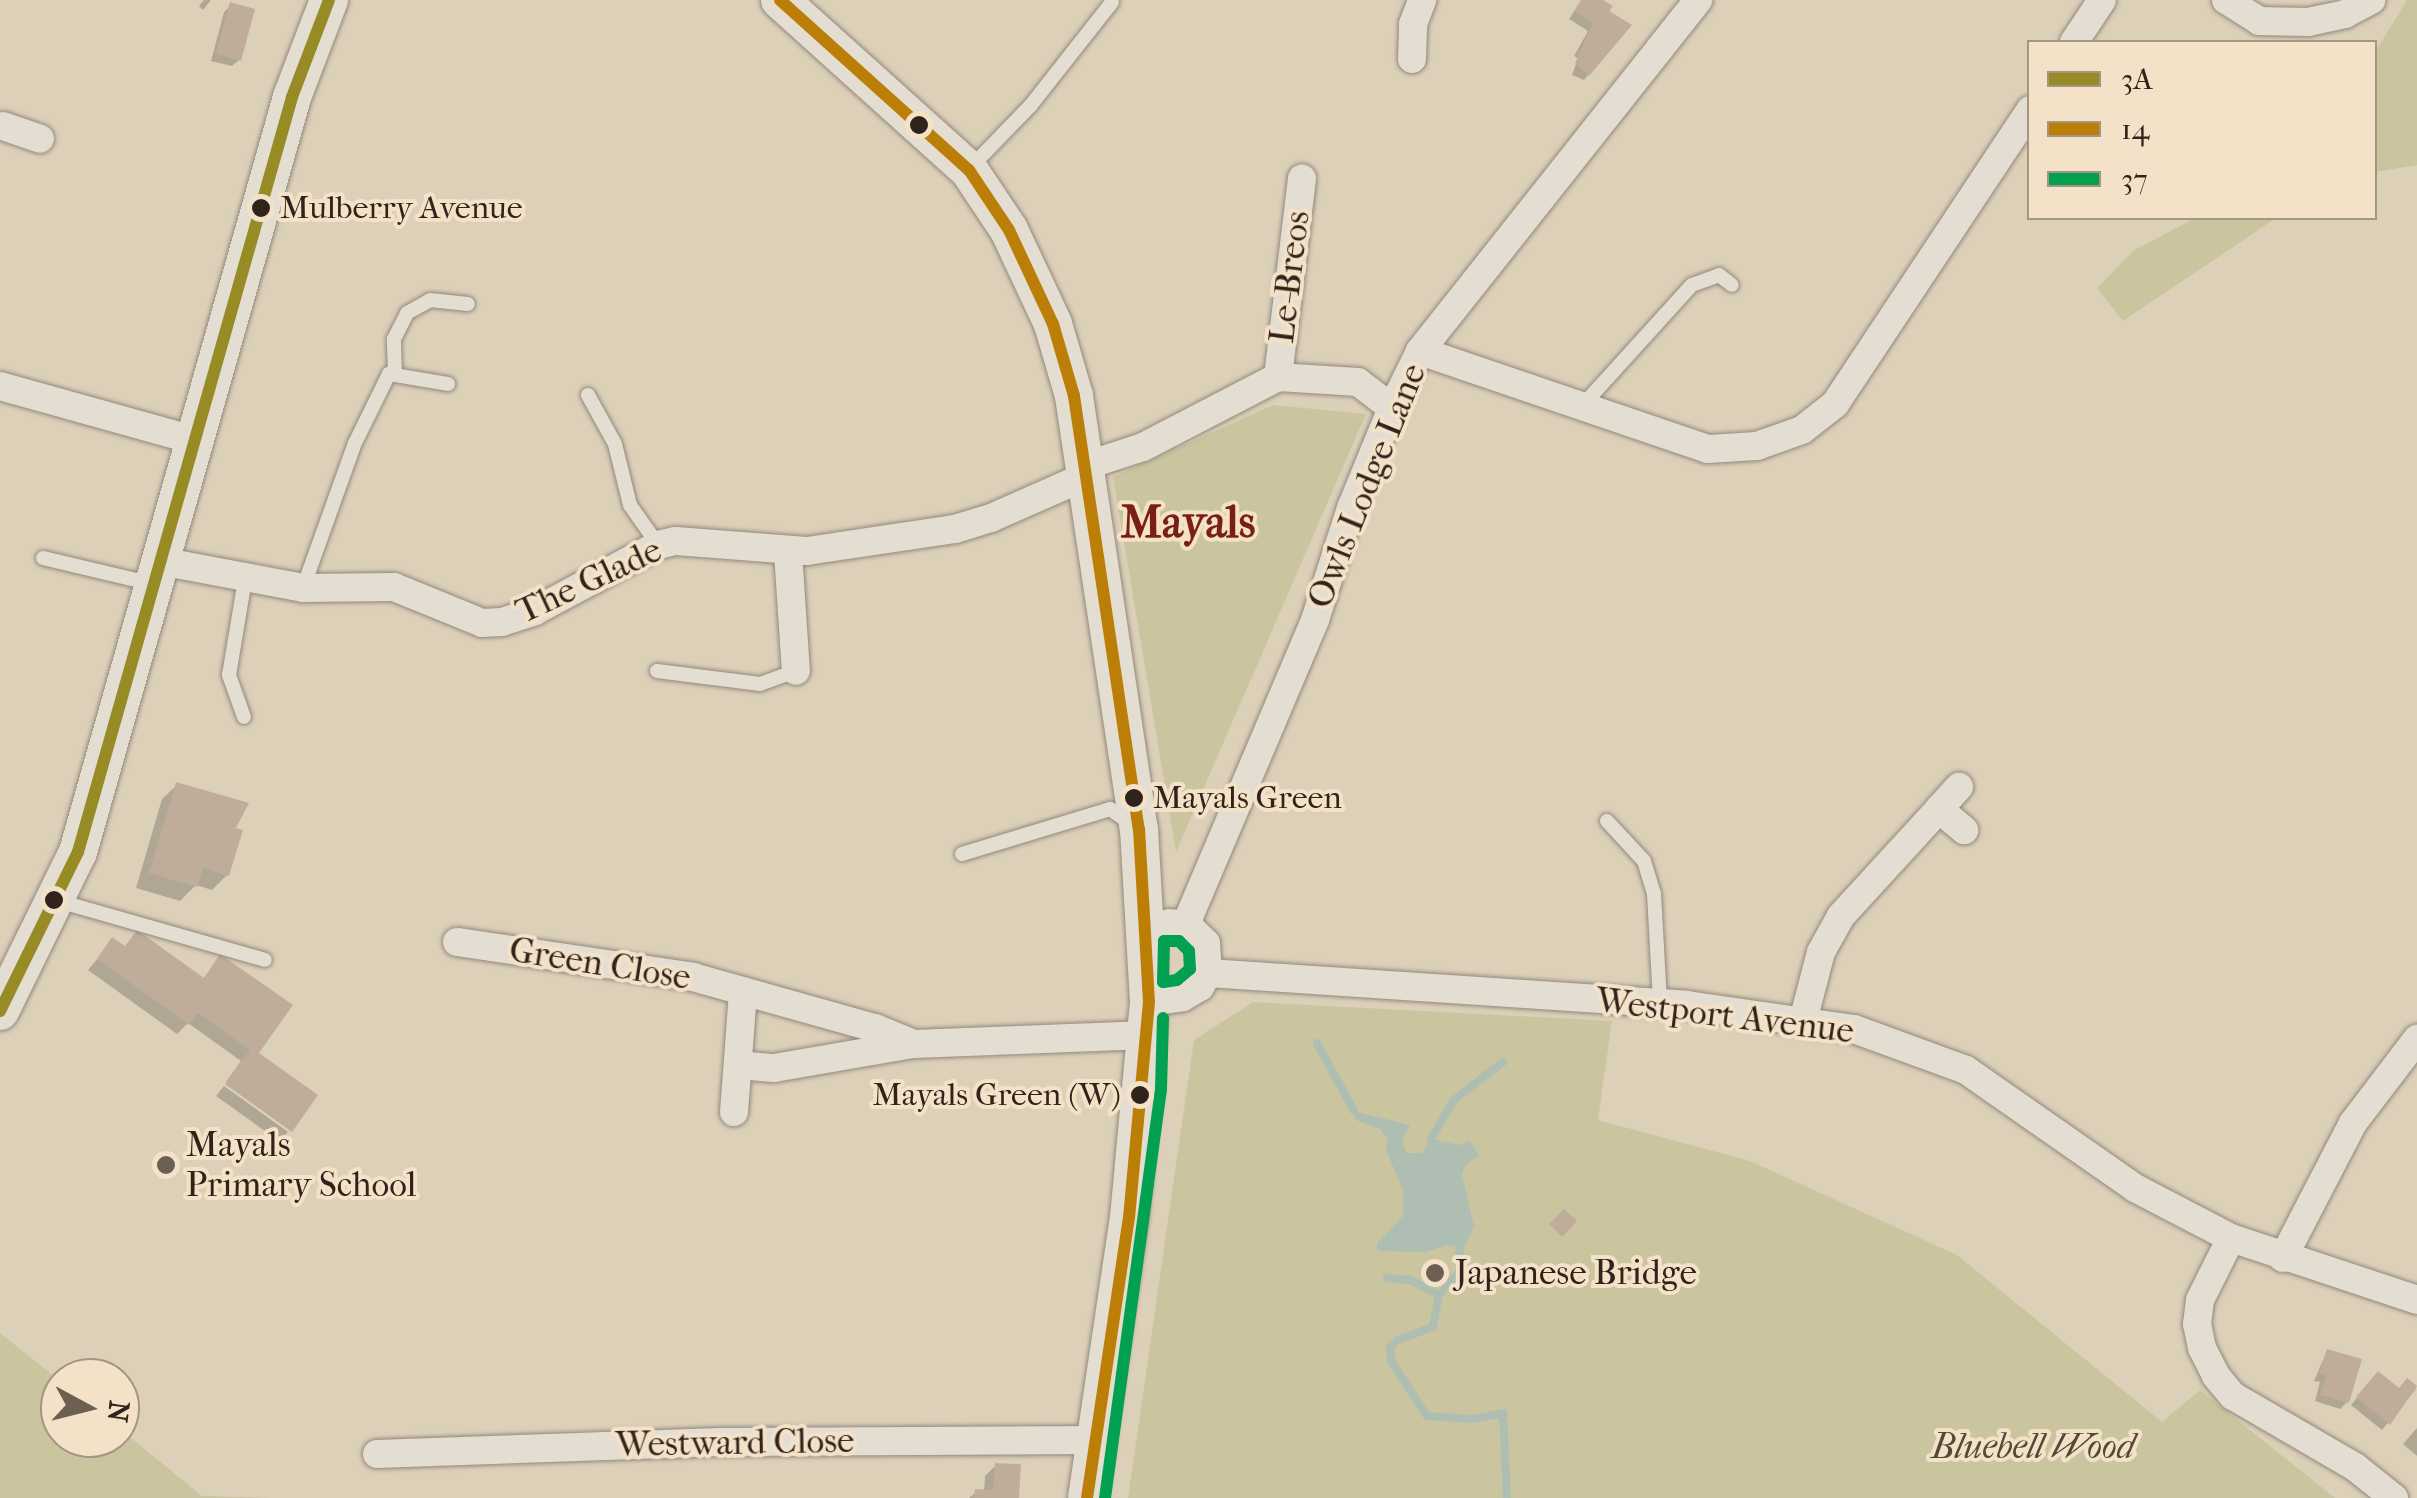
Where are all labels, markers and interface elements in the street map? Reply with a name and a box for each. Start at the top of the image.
legend [2027,40,2377,220]
text: 3A [2121,62,2153,97]
text: 14 [2121,112,2149,147]
unlabelled marker [909,115,929,135]
text: 37 [2121,162,2148,197]
place label: Mulberry Avenue [280,189,523,227]
marker: Mulberry Avenue [251,198,271,218]
street label: Le-Breos [1261,208,1319,346]
street label: Owls Lodge Lane [1299,358,1435,614]
district label: Mayals [1121,496,1255,550]
street label: The Glade [510,529,668,633]
place label: Mayals Green [1153,779,1342,817]
marker: Mayals Green [1124,788,1144,808]
unlabelled marker [44,890,64,910]
street label: Green Close [506,929,694,999]
street label: Westport Avenue [1594,979,1856,1053]
place label: Mayals Green (W) [872,1076,1121,1114]
marker: Mayals Green (W) [1130,1085,1150,1105]
place label: Mayals Primary School [186,1124,416,1206]
marker: Mayals Primary School [155,1154,177,1176]
place label: Japanese Bridge [1455,1252,1697,1294]
marker: Japanese Bridge [1424,1262,1446,1284]
north arrow [40,1358,140,1458]
text: N [101,1399,136,1424]
street label: Westward Close [615,1420,855,1466]
park label: Bluebell Wood [1931,1426,2135,1468]

